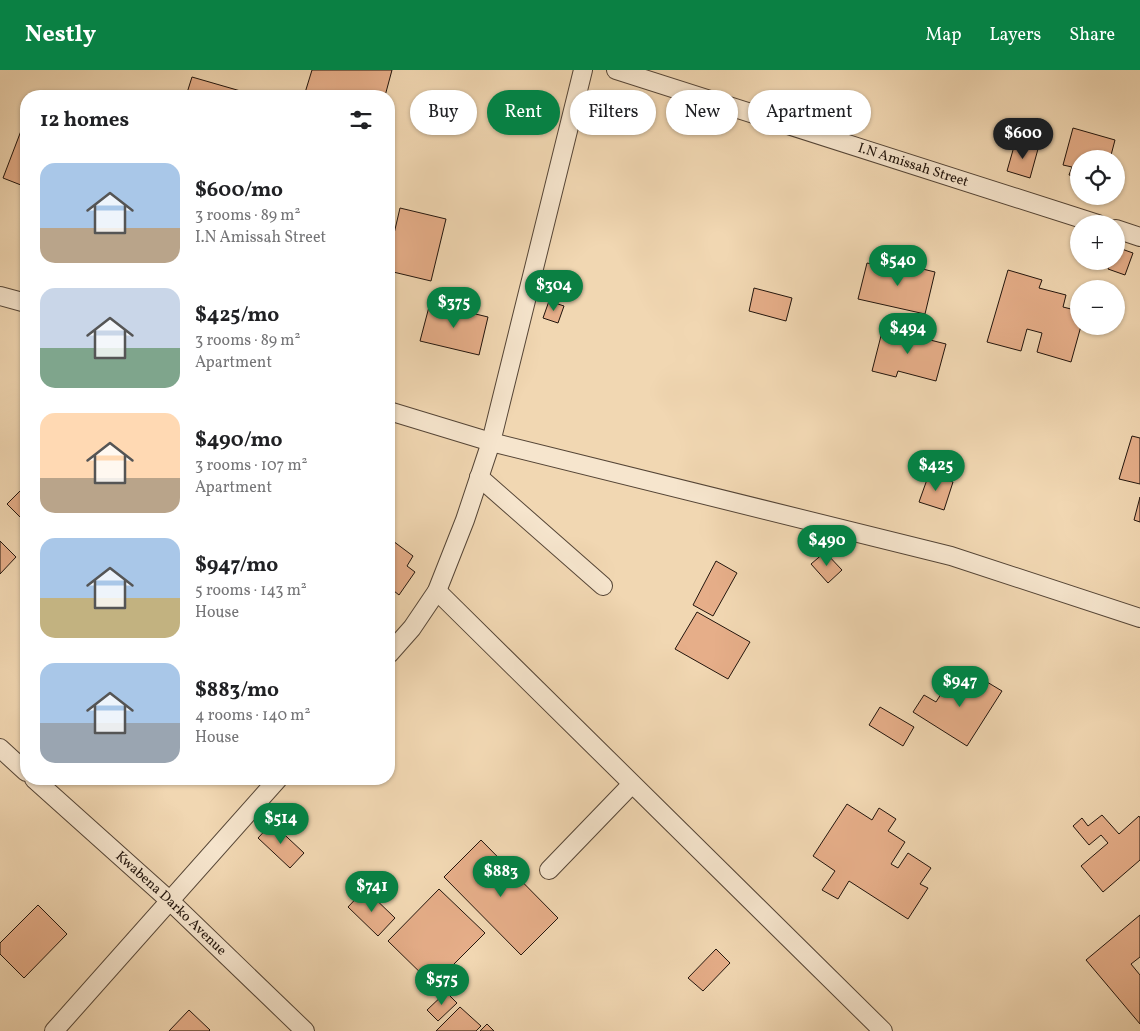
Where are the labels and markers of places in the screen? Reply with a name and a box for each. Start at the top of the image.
pin: $600 [993,118,1053,160]
pin: $540 [868,244,928,287]
pin: $304 [524,270,584,312]
pin: $375 [424,286,484,329]
pin: $494 [878,312,938,355]
pin: $425 [906,450,966,492]
pin: $490 [797,524,857,567]
pin: $947 [930,666,990,708]
pin: $514 [251,802,311,845]
pin: $883 [471,856,531,898]
pin: $741 [342,870,402,913]
pin: $575 [412,964,472,1006]

